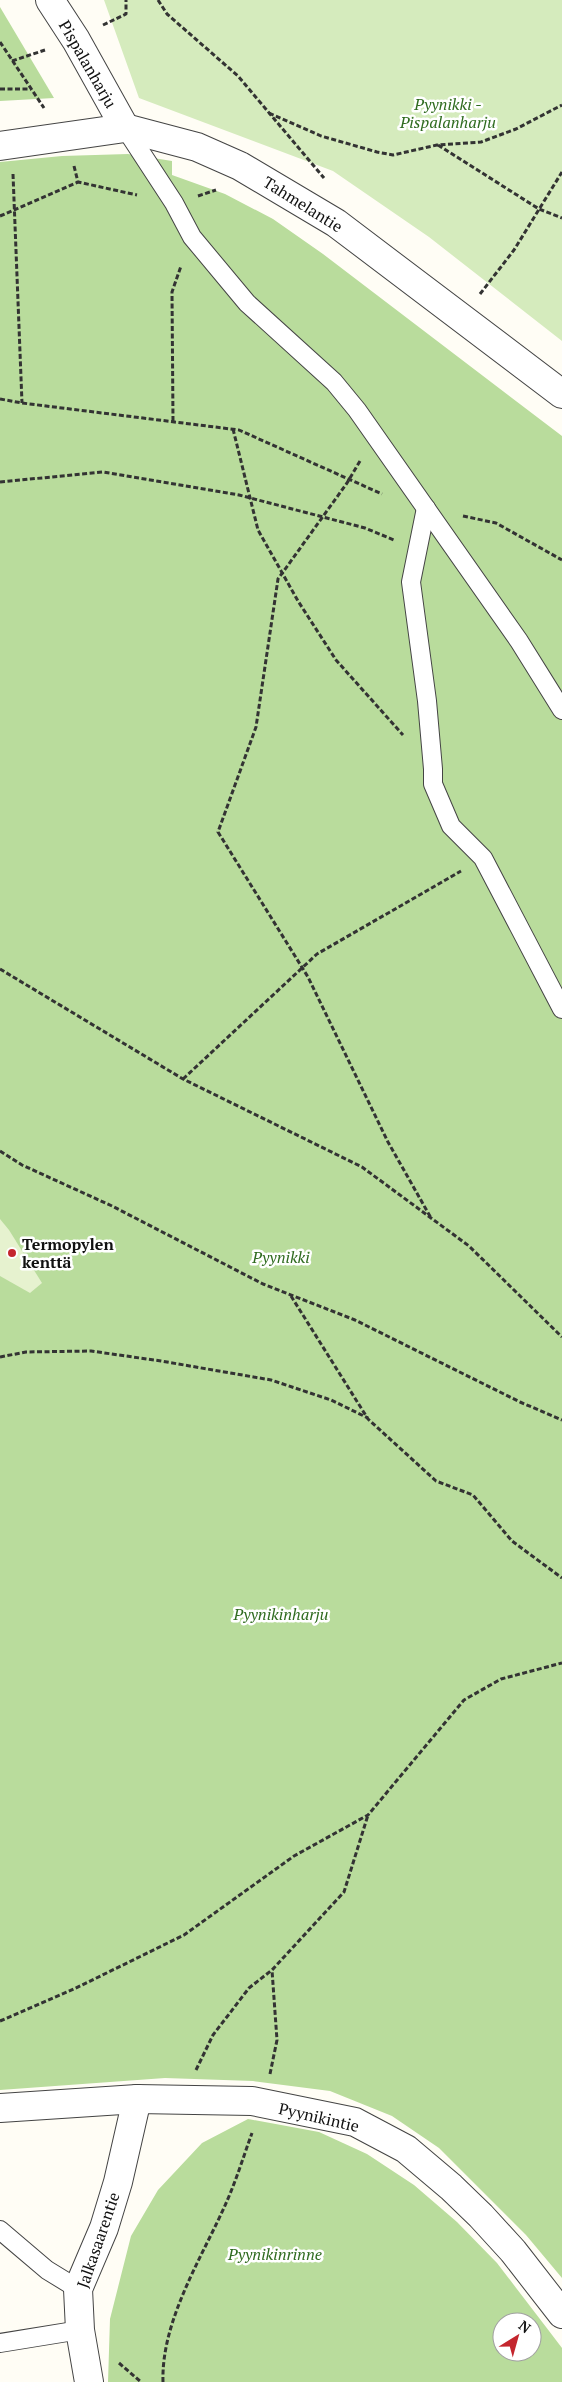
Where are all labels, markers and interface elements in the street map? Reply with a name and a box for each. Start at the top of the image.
street label: Pispalanharju [54,16,122,112]
park label: Pyynikki - Pispalanharju [399,93,496,133]
street label: Tahmelantie [259,171,347,237]
place label: Termopylen kenttä [22,1233,114,1273]
park label: Pyynikki [251,1246,310,1268]
marker: Termopylen kenttä [6,1247,18,1259]
park label: Pyynikinharju [232,1603,329,1625]
street label: Pyynikintie [277,2097,361,2137]
street label: Jalkasaarentie [71,2189,125,2291]
park label: Pyynikinrinne [227,2243,322,2265]
north arrow [492,2312,542,2362]
text: N [515,2315,535,2337]

